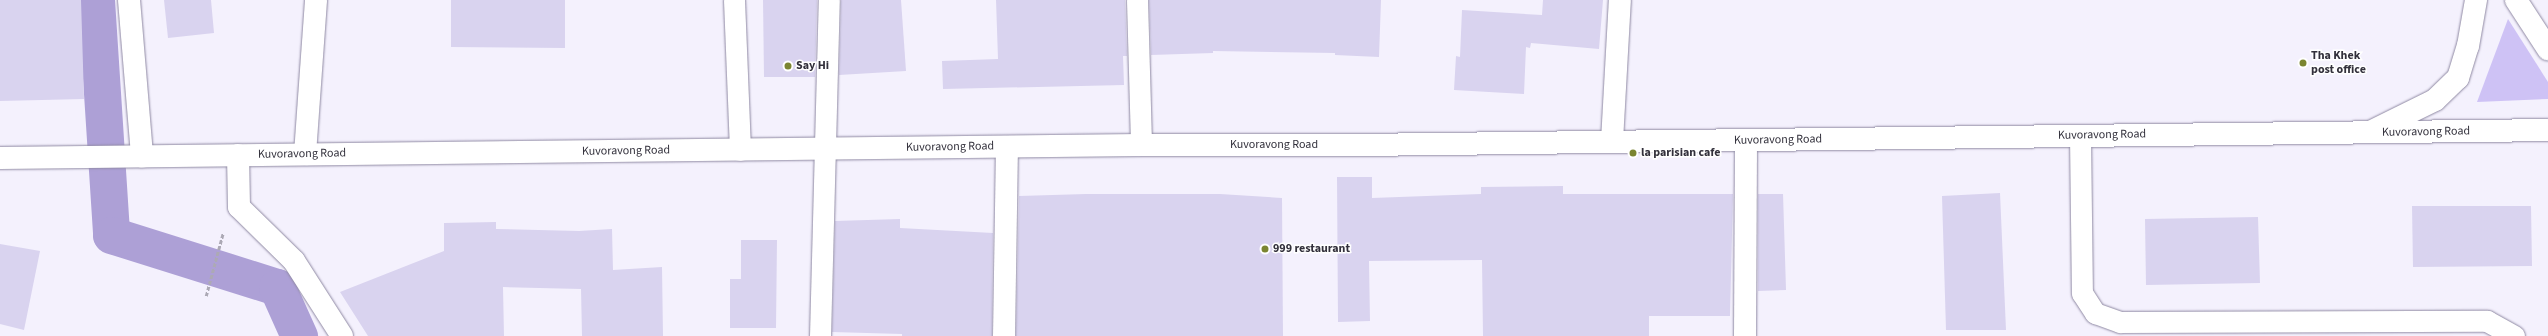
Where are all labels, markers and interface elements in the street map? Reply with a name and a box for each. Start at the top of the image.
place label: Tha Khek post office [2311,49,2366,77]
marker: Tha Khek post office [2298,58,2308,68]
place label: Say Hi [796,59,829,73]
marker: Say Hi [783,61,793,71]
street label: Kuvoravong Road [2382,124,2470,140]
street label: Kuvoravong Road [2058,127,2146,143]
street label: Kuvoravong Road [1734,132,1822,148]
street label: Kuvoravong Road [1230,138,1318,152]
street label: Kuvoravong Road [906,139,994,155]
street label: Kuvoravong Road [582,143,670,159]
street label: Kuvoravong Road [258,146,346,162]
place label: la parisian cafe [1641,146,1721,160]
marker: la parisian cafe [1628,148,1638,158]
place label: 999 restaurant [1273,242,1350,256]
marker: 999 restaurant [1260,244,1270,254]

